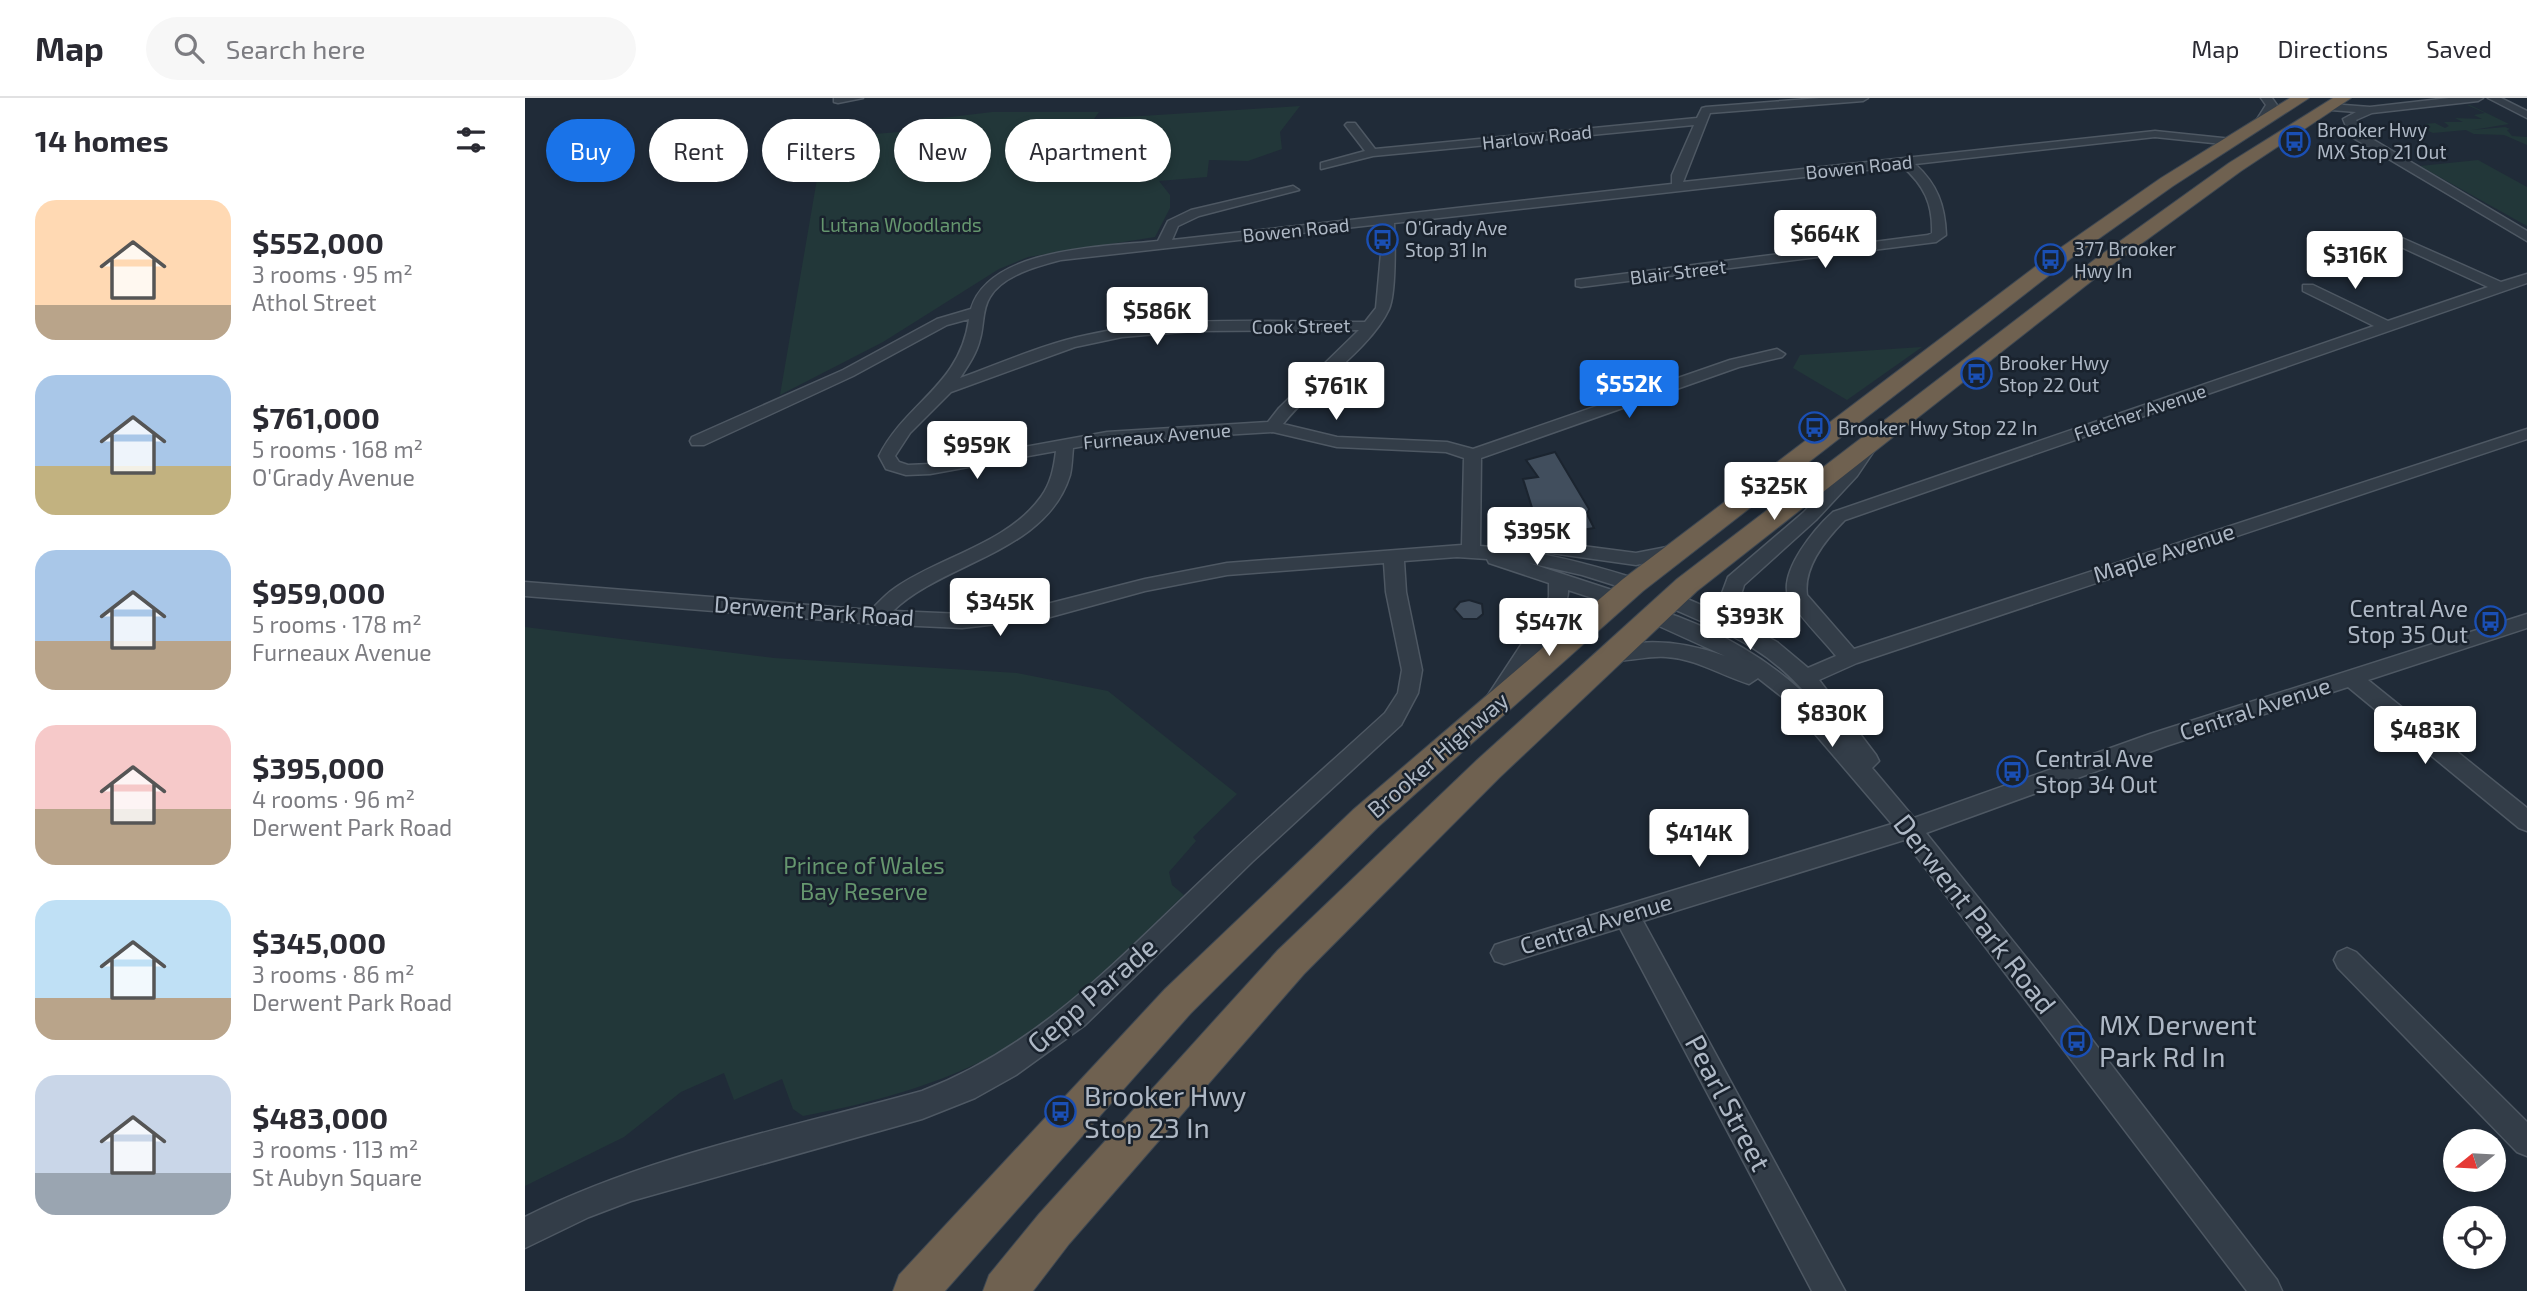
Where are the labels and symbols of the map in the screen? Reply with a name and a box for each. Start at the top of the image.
place label: Brooker Hwy MX Stop 21 Out [2317,118,2447,163]
street label: Harlow Road [1481,119,1593,154]
bus stop icon: Brooker Hwy MX Stop 21 Out [2277,124,2311,158]
street label: Bowen Road [1804,149,1914,184]
pin: $664K [1776,211,1874,270]
street label: Bowen Road [1241,212,1351,247]
park label: Lutana Woodlands [820,213,982,236]
place label: O'Grady Ave Stop 31 In [1405,216,1508,261]
bus stop icon: O'Grady Ave Stop 31 In [1365,222,1399,256]
pin: $316K [2306,232,2404,291]
place label: 377 Brooker Hwy In [2074,237,2177,282]
bus stop icon: 377 Brooker Hwy In [2034,243,2068,277]
street label: Blair Street [1628,254,1727,289]
pin: $586K [1108,288,1206,347]
street label: Cook Street [1251,313,1351,338]
place label: Brooker Hwy Stop 22 Out [1999,351,2109,396]
bus stop icon: Brooker Hwy Stop 22 Out [1959,357,1993,391]
pin: $552K [1580,360,1678,420]
pin: $761K [1287,362,1385,422]
street label: Fletcher Avenue [2071,378,2209,445]
bus stop icon: Brooker Hwy Stop 22 In [1798,411,1832,445]
place label: Brooker Hwy Stop 22 In [1838,416,2037,439]
street label: Furneaux Avenue [1082,418,1232,453]
pin: $959K [928,422,1026,481]
pin: $325K [1725,462,1823,522]
pin: $395K [1488,508,1586,567]
street label: Maple Avenue [2089,516,2238,588]
pin: $345K [951,578,1049,638]
street label: Derwent Park Road [713,589,915,631]
pin: $393K [1701,592,1799,652]
place label: Central Ave Stop 35 Out [2347,594,2468,648]
pin: $547K [1500,598,1598,658]
bus stop icon: Central Ave Stop 35 Out [2474,605,2508,639]
street label: Central Avenue [2176,670,2334,746]
street label: Brooker Highway [1361,685,1514,823]
pin: $830K [1783,690,1881,749]
pin: $483K [2376,706,2474,766]
place label: Central Ave Stop 34 Out [2035,744,2158,798]
bus stop icon: Central Ave Stop 34 Out [1995,755,2029,789]
street label: Derwent Park Road [1887,807,2064,1020]
pin: $414K [1650,810,1748,869]
park label: Prince of Wales Bay Reserve [783,851,945,905]
street label: Central Avenue [1516,887,1675,959]
street label: Gepp Parade [1020,929,1163,1060]
place label: MX Derwent Park Rd In [2099,1007,2257,1073]
bus stop icon: MX Derwent Park Rd In [2059,1024,2093,1058]
street label: Pearl Street [1679,1028,1779,1177]
place label: Brooker Hwy Stop 23 In [1084,1078,1247,1144]
bus stop icon: Brooker Hwy Stop 23 In [1044,1095,1078,1129]
north arrow [2443,1129,2506,1192]

